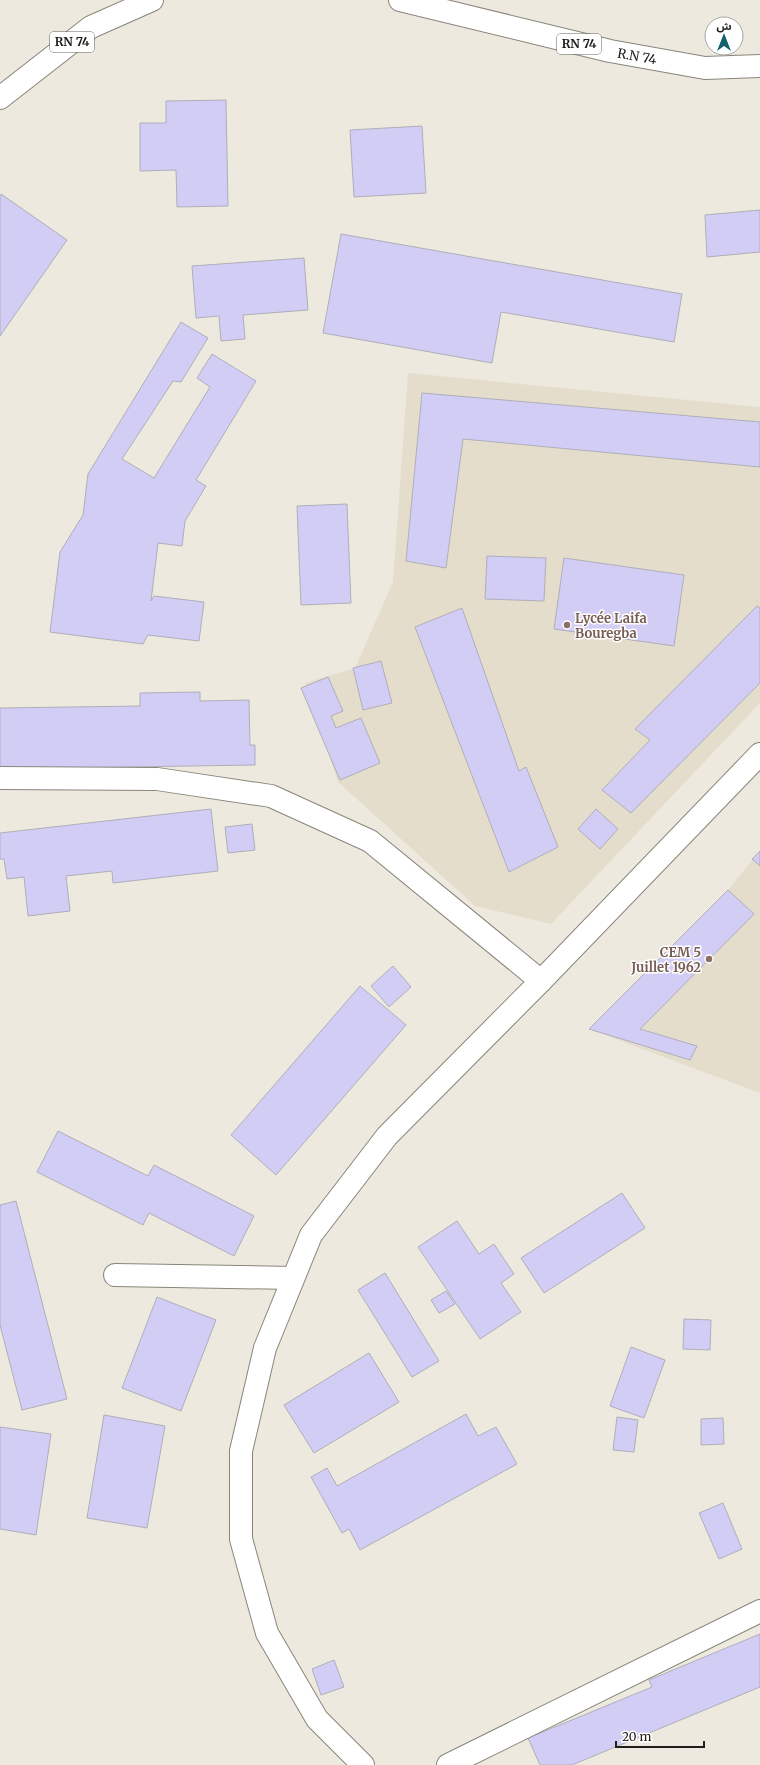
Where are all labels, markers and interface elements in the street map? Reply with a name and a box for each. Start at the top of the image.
north arrow [704,16,744,56]
text: ش [716,19,732,33]
road number: RN 74 [50,32,94,52]
road number: RN 74 [557,34,601,54]
street label: R.N 74 [616,45,658,68]
place label: Lycée Laifa Bouregba [575,610,647,642]
marker: Lycée Laifa Bouregba [562,620,572,630]
place label: CEM 5 Juillet 1962 [630,944,701,976]
marker: CEM 5 Juillet 1962 [704,954,714,964]
scale bar [616,1723,704,1749]
text: 20 m [622,1729,651,1744]

